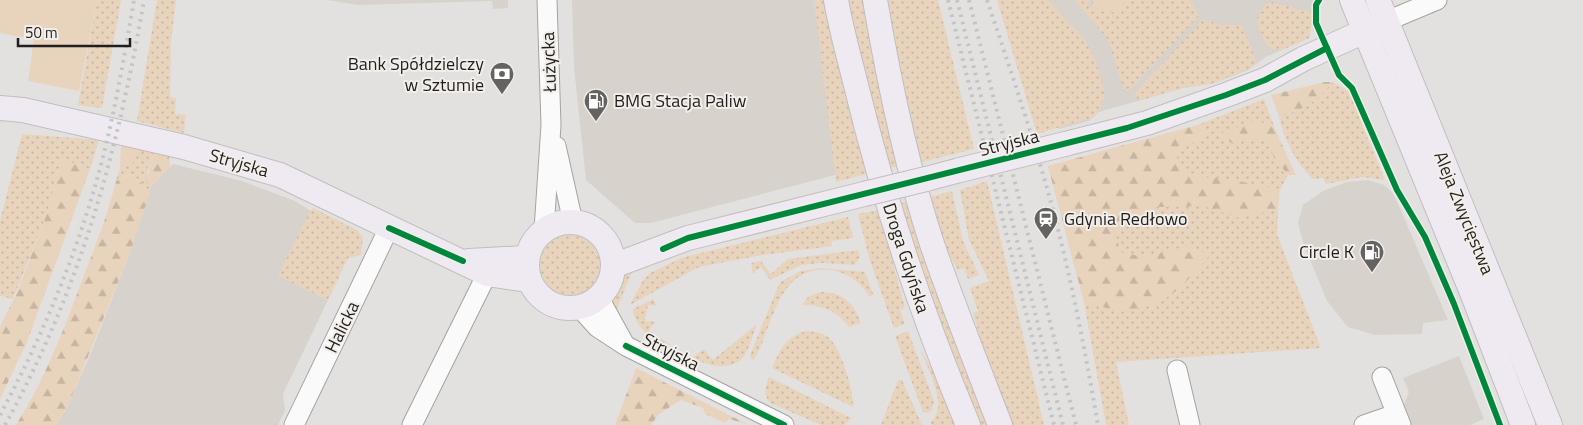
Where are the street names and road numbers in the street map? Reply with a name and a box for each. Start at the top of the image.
street label: Łużycka [534,31,563,94]
street label: Stryjska [976,122,1042,163]
street label: Stryjska [206,141,272,184]
street label: Aleja Zwycięstwa [1427,147,1501,279]
street label: Droga Gdyńska [876,199,937,316]
street label: Halicka [317,296,366,357]
street label: Stryjska [638,326,704,377]

